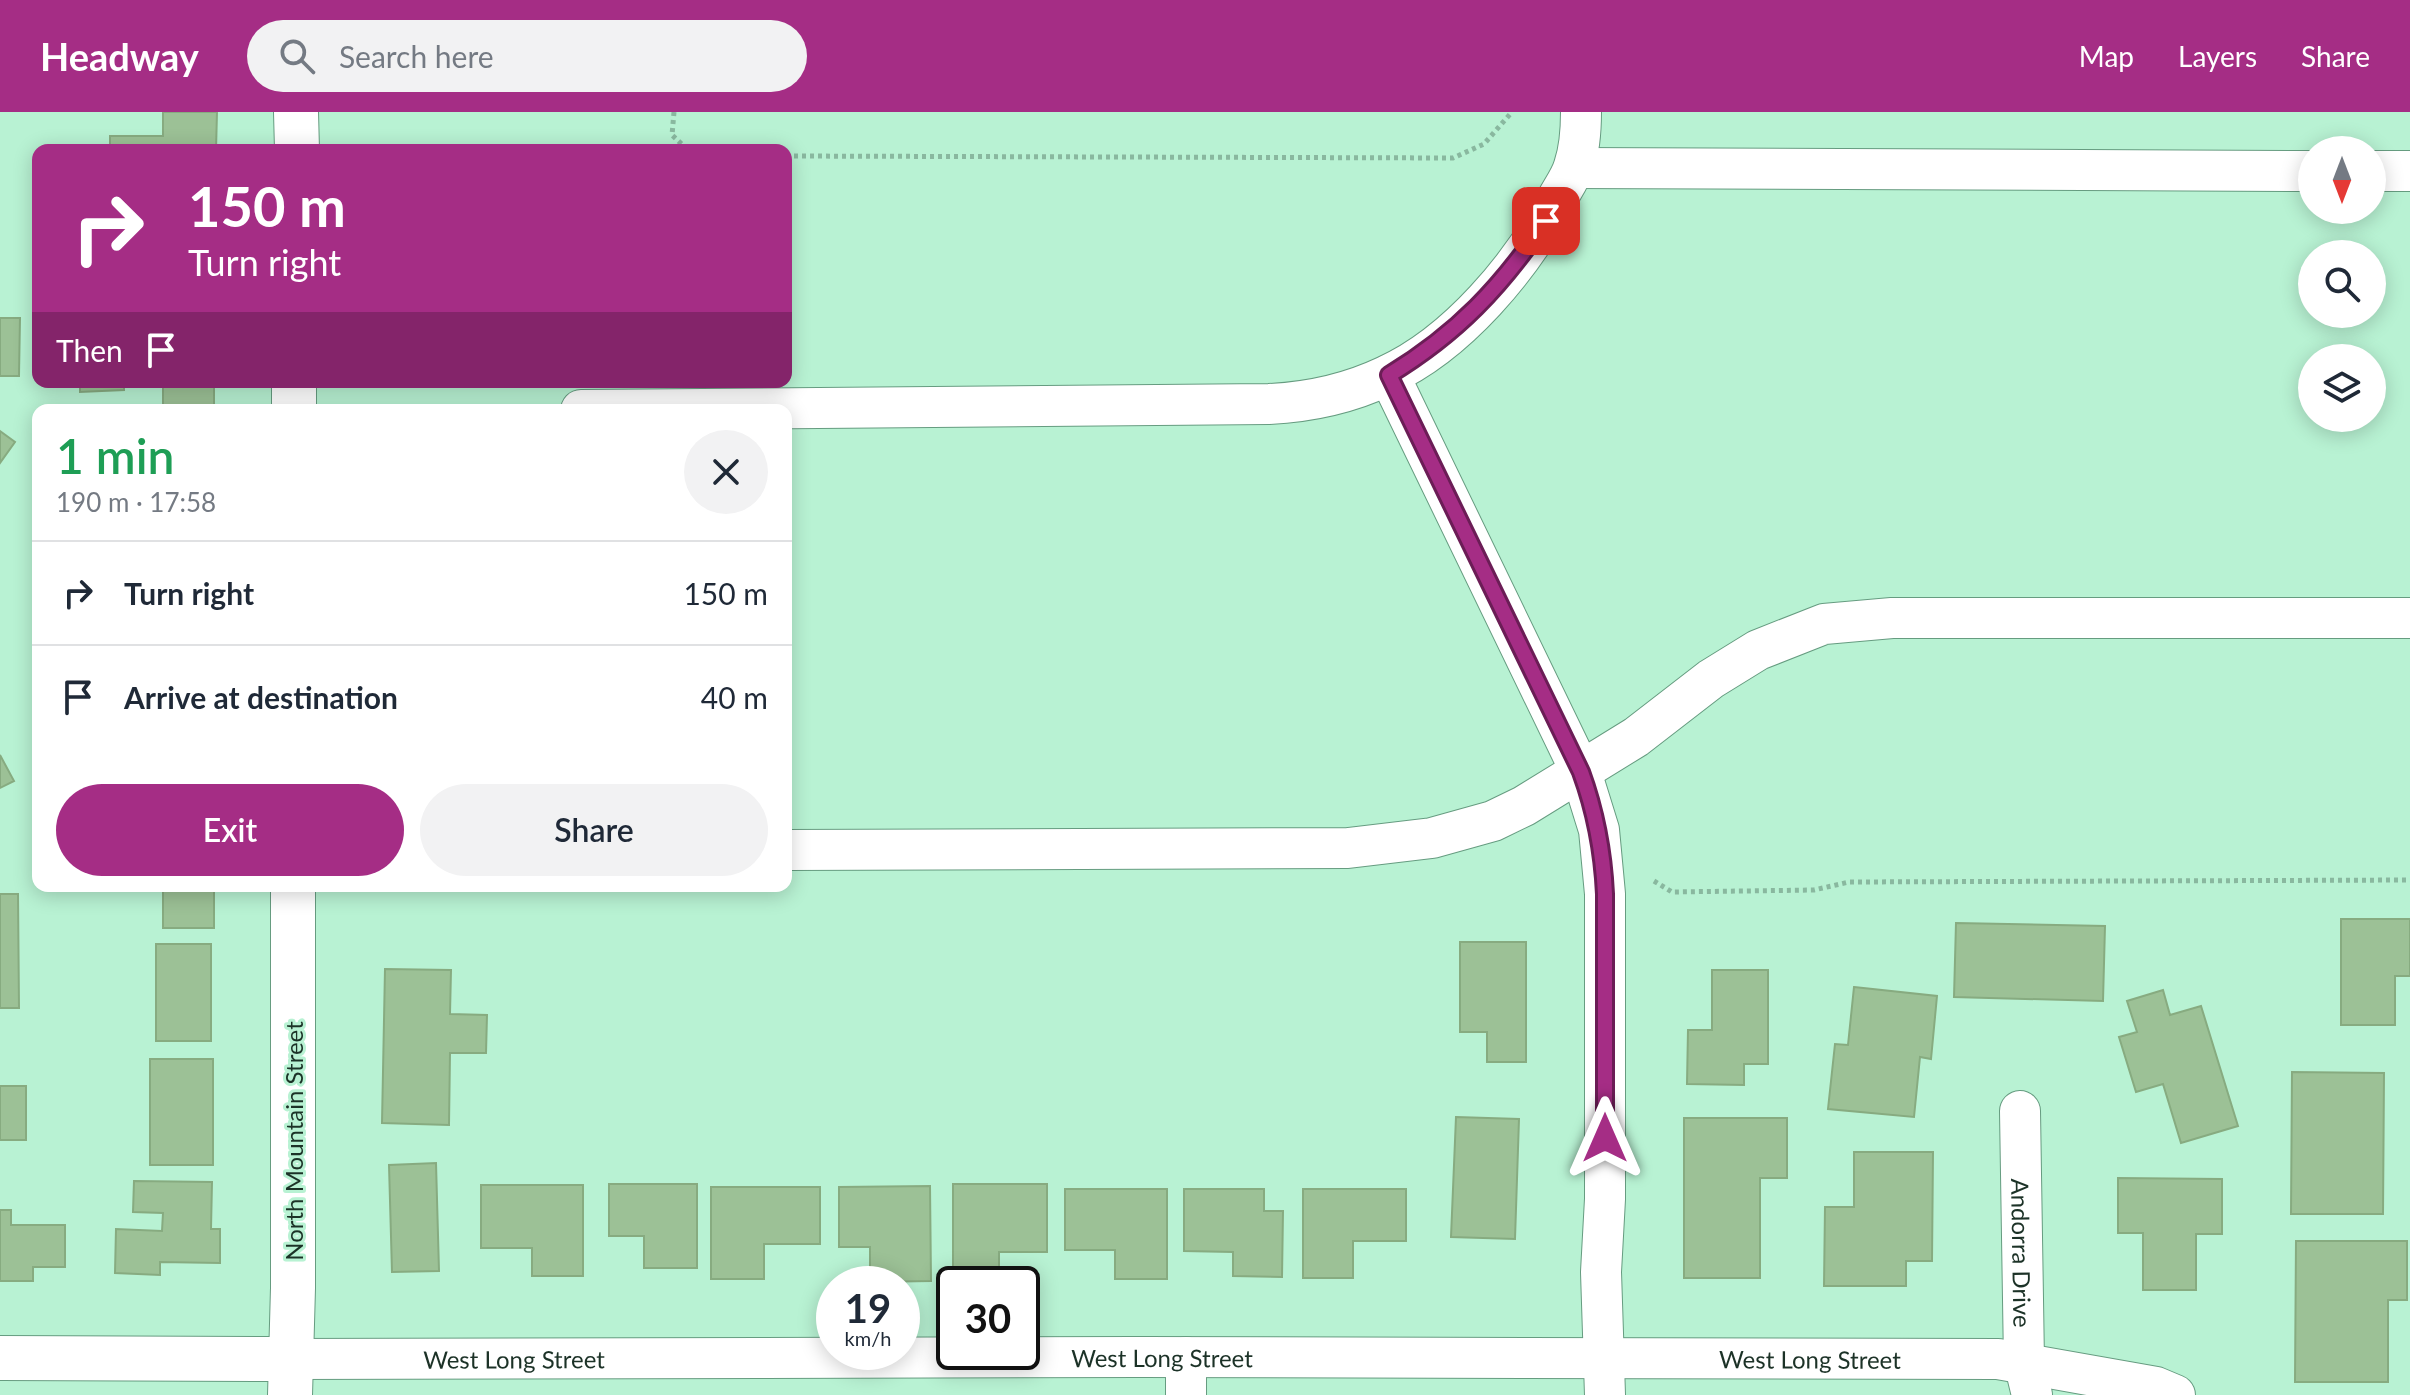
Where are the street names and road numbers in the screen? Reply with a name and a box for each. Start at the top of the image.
street label: North Mountain Street [279,1021,308,1261]
street label: Andorra Drive [2007,1178,2038,1328]
street label: West Long Street [1071,1342,1253,1372]
street label: West Long Street [423,1344,605,1373]
street label: West Long Street [1719,1344,1901,1373]

